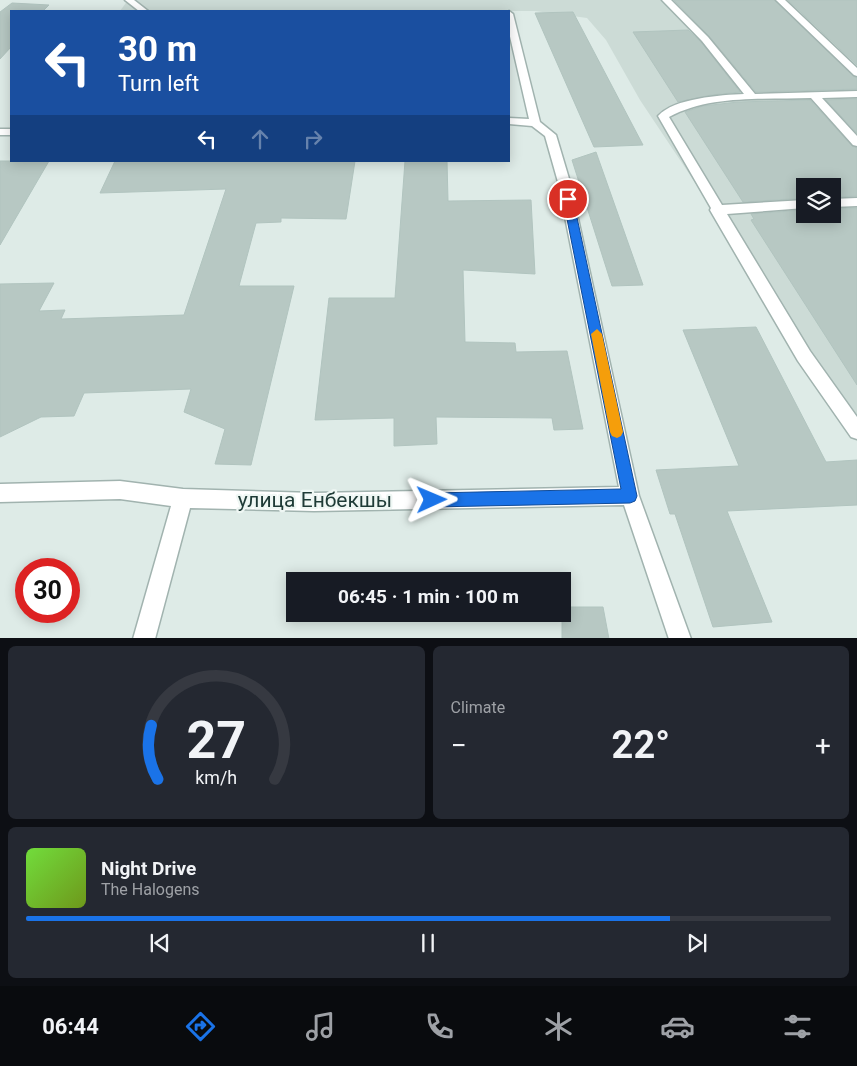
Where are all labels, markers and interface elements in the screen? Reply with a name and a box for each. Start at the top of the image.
text: 30 m [118,29,197,70]
icon: left [35,30,100,95]
text: Turn left [118,71,199,96]
icon: left [193,125,221,153]
icon: ahead [246,125,274,153]
icon: right [299,125,327,153]
pin [547,178,589,220]
map controls [796,178,841,223]
button: layers [796,178,841,223]
icon: arrive [554,185,582,213]
position arrow [405,473,457,525]
street label: улица Енбекшы [238,488,392,512]
speed limit sign: 30 [15,558,80,623]
text: 06:45 · 1 min · 100 m [338,585,519,608]
text: Climate [451,698,505,717]
text: 27 [186,710,246,771]
text: 22° [612,723,670,767]
text: − [451,729,467,762]
text: + [815,729,831,762]
text: km/h [195,767,237,788]
text: Night Drive [101,857,196,880]
text: The Halogens [101,880,200,899]
icon: previous [146,929,174,957]
icon: pause [414,929,442,957]
icon: next [683,929,711,957]
icon: directions [183,1009,218,1044]
icon: music [303,1009,338,1044]
icon: phone [422,1009,457,1044]
icon: climate [541,1009,576,1044]
icon: car [660,1009,695,1044]
icon: filters [780,1009,815,1044]
text: 06:44 [42,1014,99,1039]

